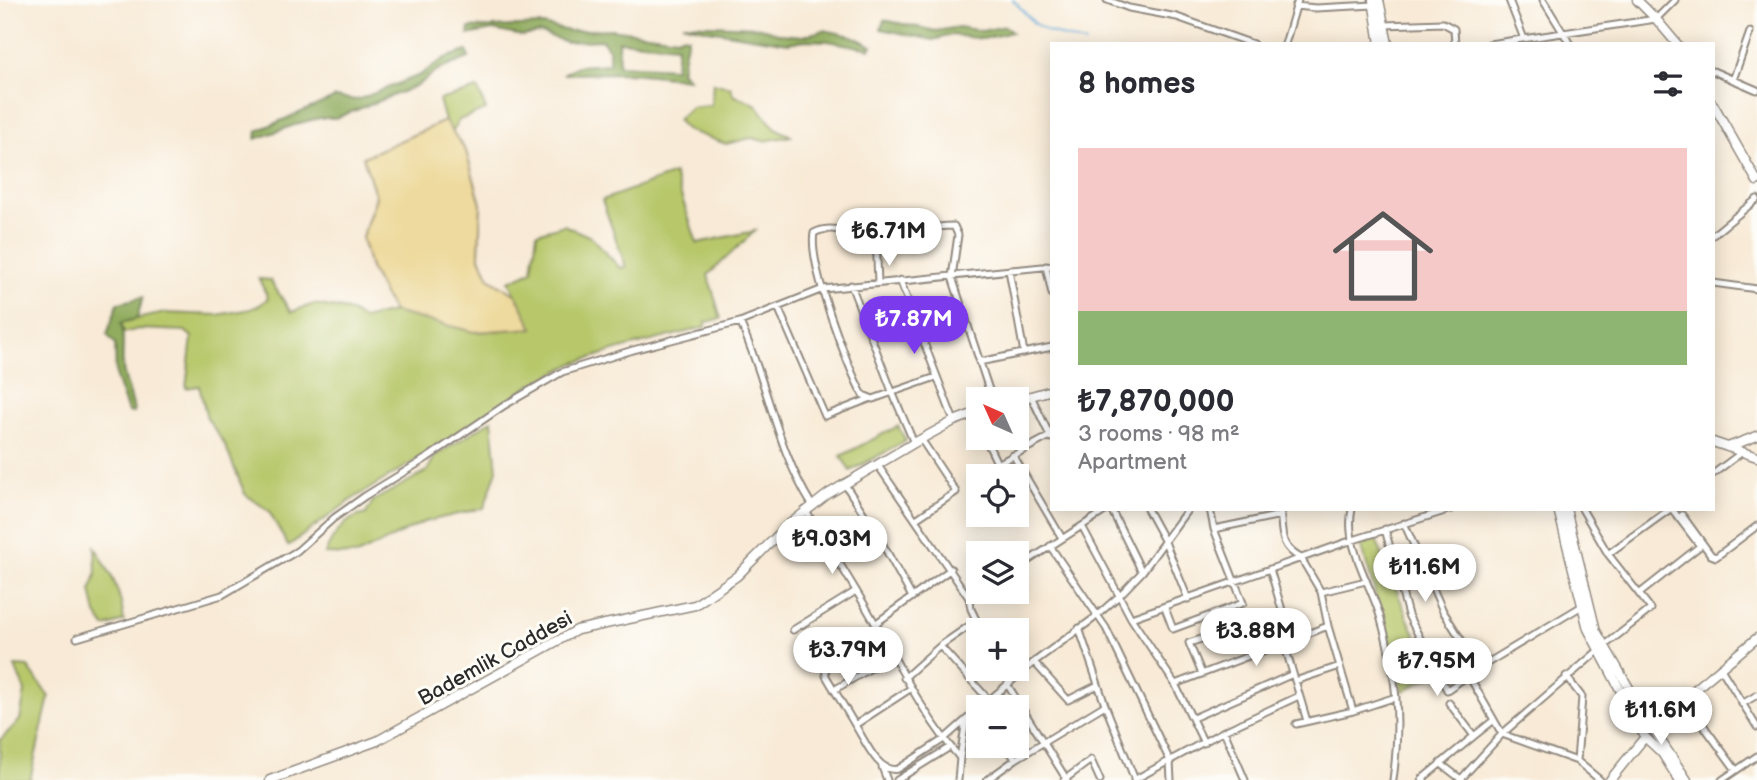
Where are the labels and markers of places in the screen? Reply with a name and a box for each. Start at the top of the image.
pin: ₺6.71M [832,208,946,268]
pin: ₺7.87M [857,296,971,356]
pin: ₺9.03M [775,516,889,576]
pin: ₺11.6M [1368,544,1482,604]
pin: ₺3.88M [1199,608,1313,668]
pin: ₺3.79M [791,628,905,687]
pin: ₺7.95M [1380,638,1494,698]
pin: ₺11.6M [1604,688,1718,747]

